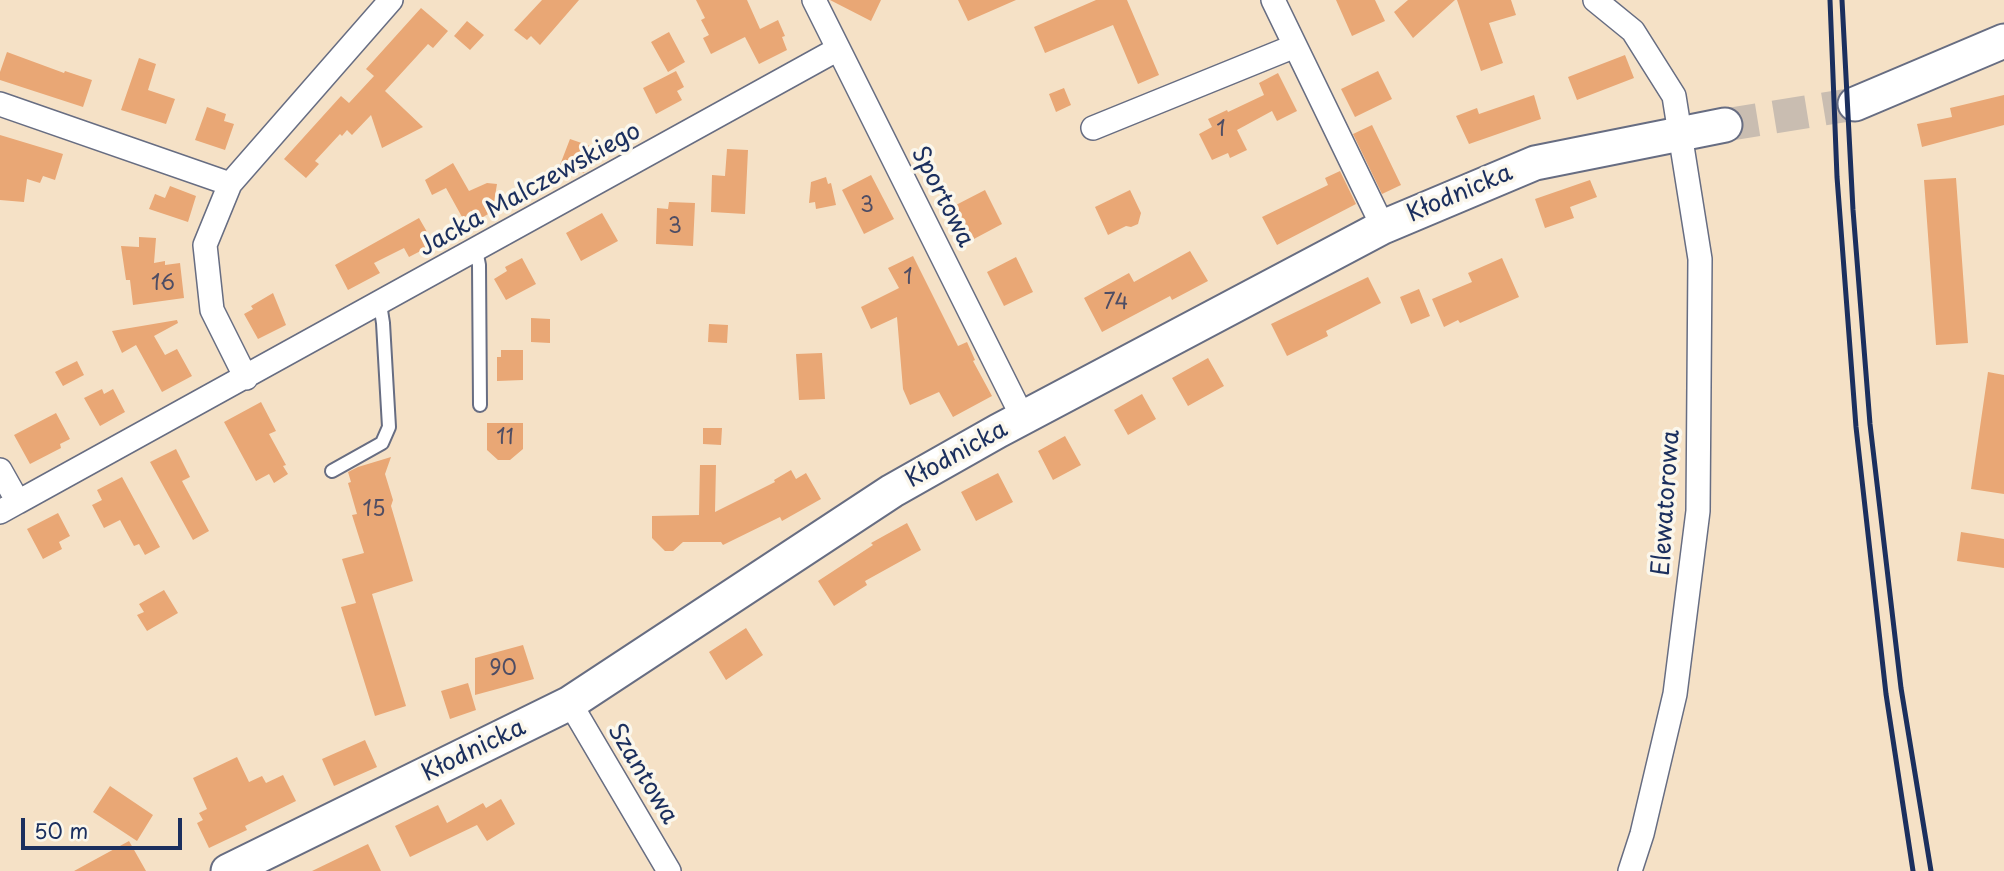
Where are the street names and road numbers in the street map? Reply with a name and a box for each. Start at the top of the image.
street label: Jacka Malczewskiego [414,117,646,263]
street label: Sportowa [904,142,980,252]
street label: Kłodnicka [1403,159,1517,229]
street label: Kłodnicka [901,415,1013,495]
street label: Elewatorowa [1648,429,1686,577]
street label: Kłodnicka [418,714,530,788]
street label: Szantowa [601,718,683,830]

